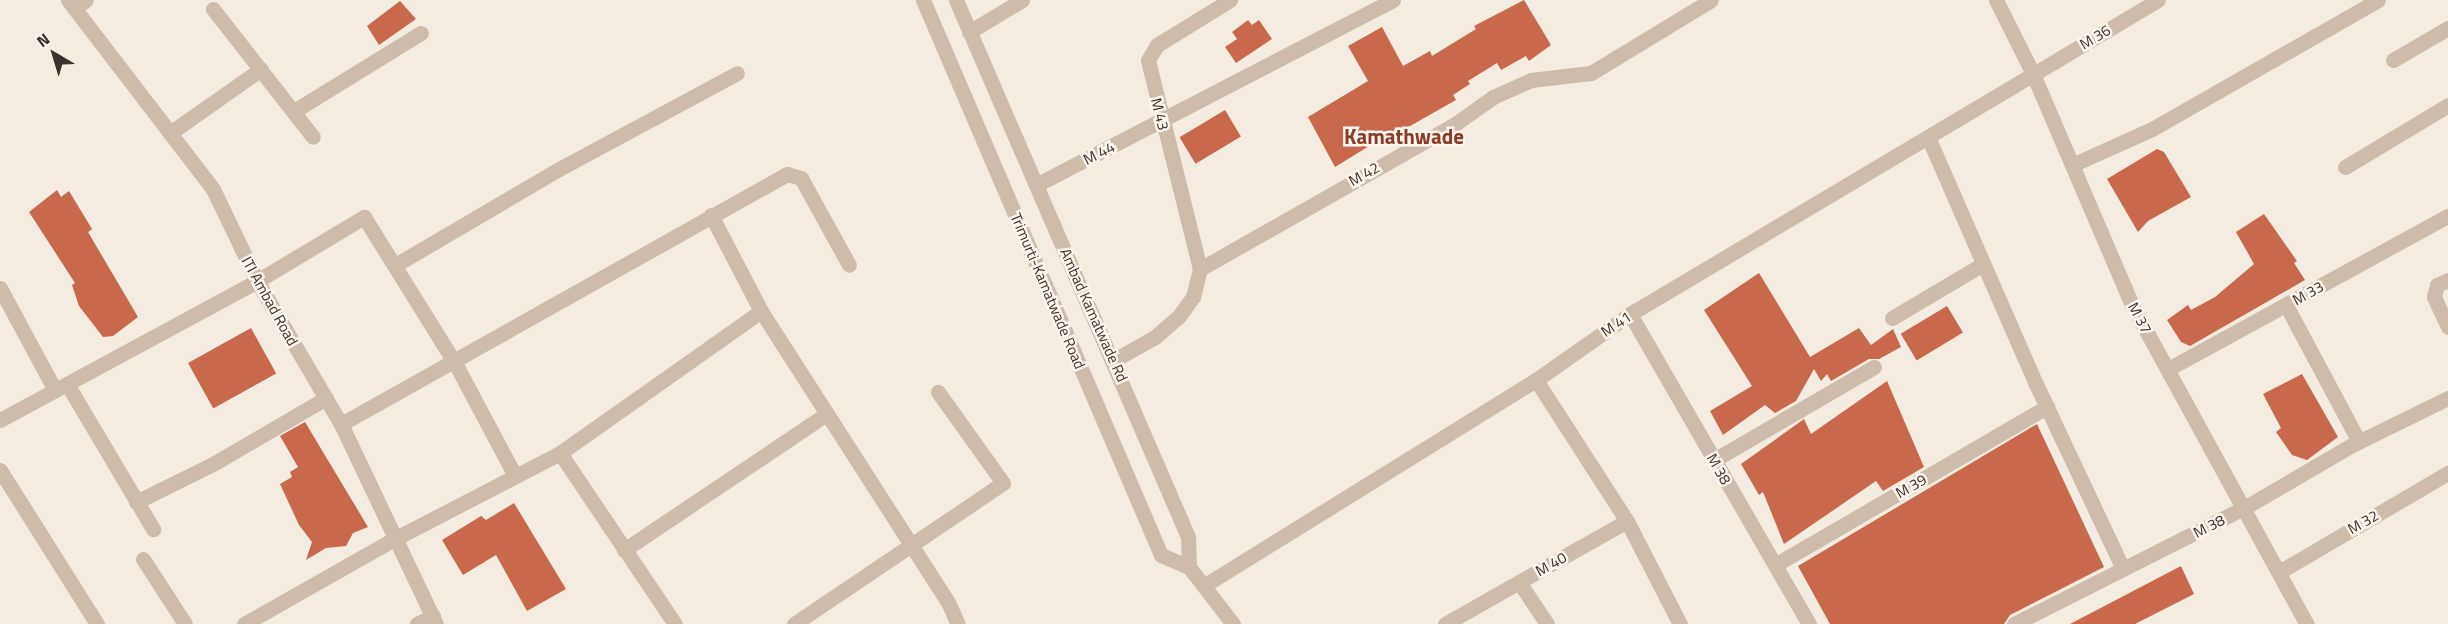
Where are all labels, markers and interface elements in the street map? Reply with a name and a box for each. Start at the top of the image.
street label: M 36 [2076,21,2114,53]
north arrow [24,24,84,84]
text: N [31,27,55,53]
street label: M 43 [1147,96,1173,132]
district label: Kamathwade [1344,123,1464,149]
street label: M 44 [1080,138,1118,168]
street label: M 42 [1345,158,1383,190]
street label: Trimurti-Kamatwade Road [1007,210,1089,372]
street label: Ambad Kamatwade Rd [1056,245,1132,385]
street label: ITI Ambad Road [238,253,302,349]
street label: M 33 [2289,277,2327,309]
street label: M 37 [2124,299,2156,337]
street label: M 41 [1597,307,1635,341]
street label: M 38 [1703,450,1735,488]
street label: M 39 [1892,470,1930,502]
street label: M 32 [2344,506,2382,538]
street label: M 38 [2190,511,2228,541]
street label: M 40 [1532,548,1570,580]

